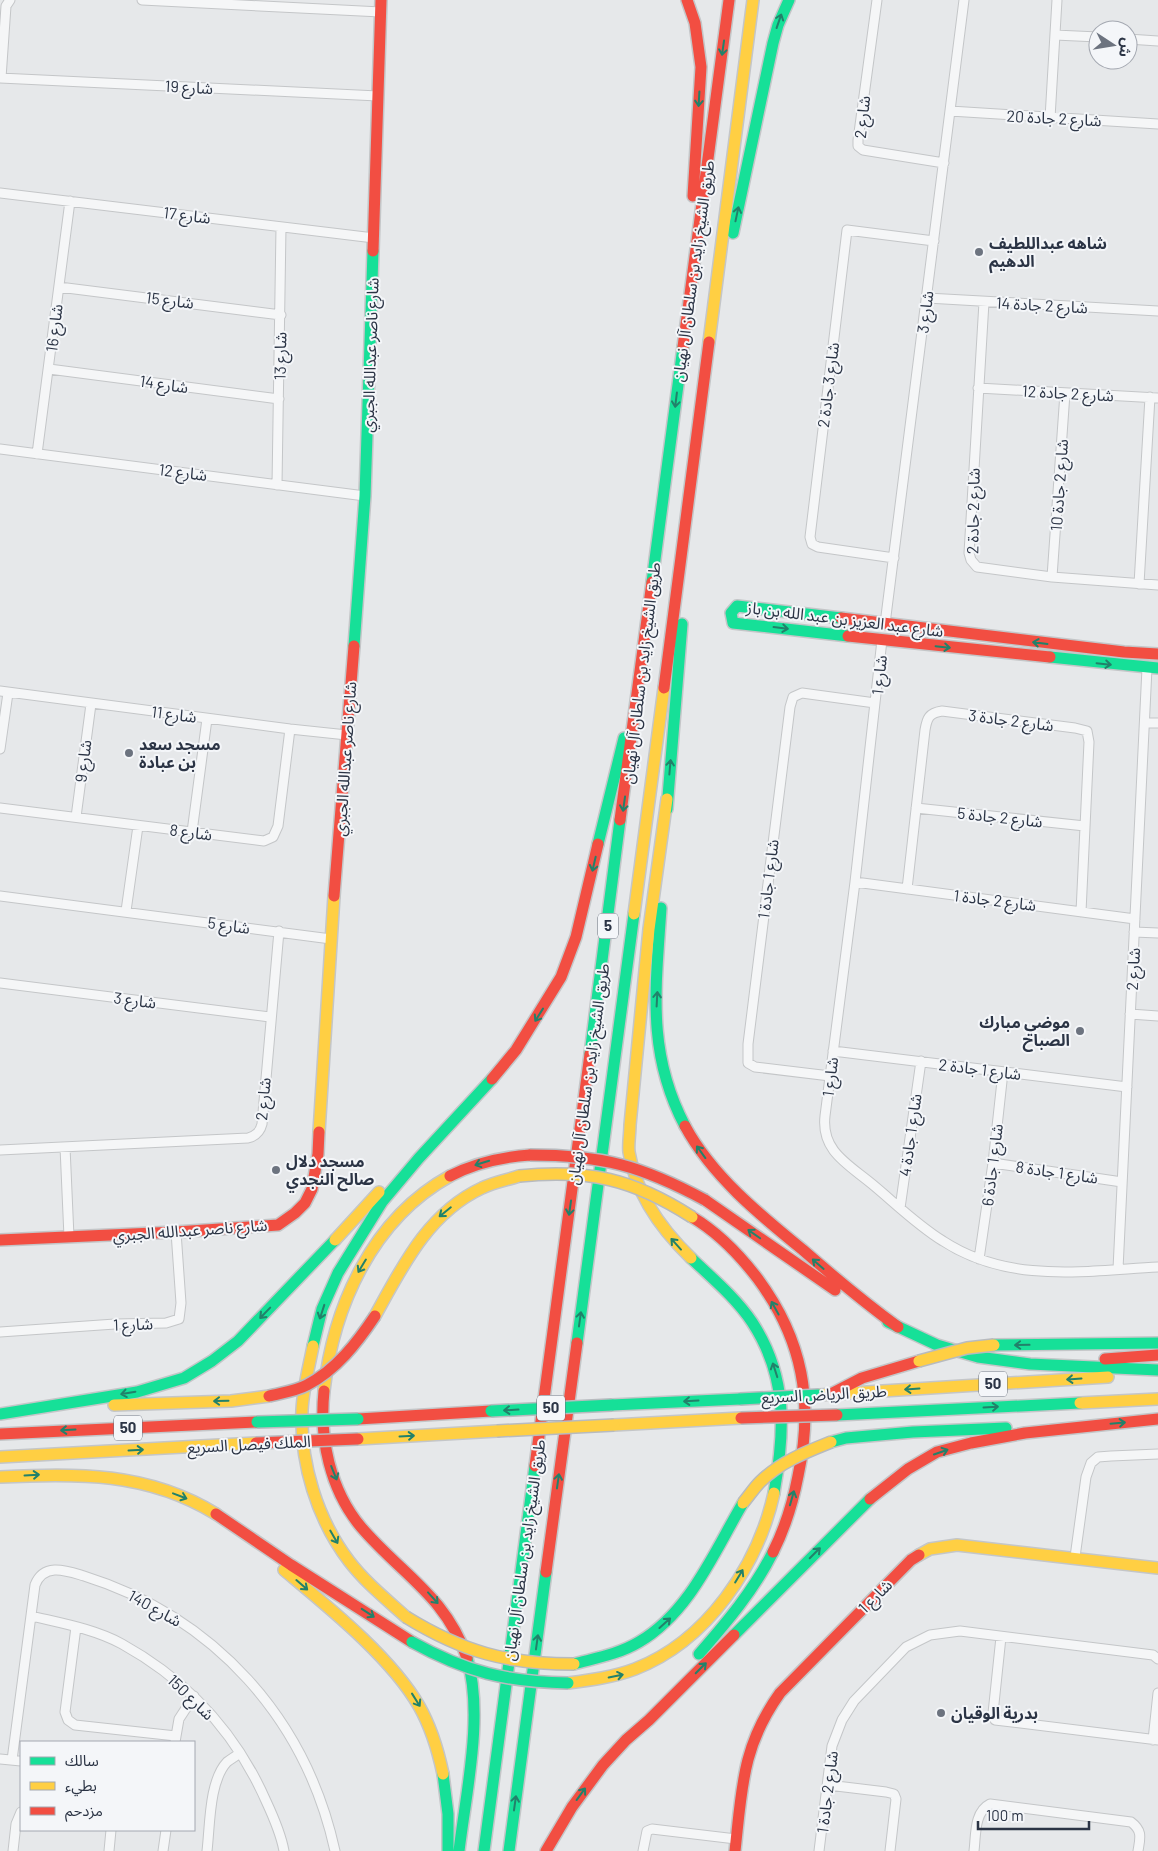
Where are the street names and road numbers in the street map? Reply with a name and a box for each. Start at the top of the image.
street label: شارع 19 [164,76,214,101]
street label: شارع 2 [850,95,877,140]
street label: شارع 2 جادة 20 [1006,106,1102,133]
street label: طريق الشيخ زايد بن سلطان آل نهيان [668,159,721,383]
street label: شارع 17 [162,202,212,231]
street label: شارع ناصر عبدالله الجبري [357,277,386,433]
street label: شارع 15 [144,287,195,316]
street label: شارع 3 [912,290,941,335]
street label: شارع 2 جادة 14 [995,293,1088,320]
street label: شارع 16 [41,303,70,354]
street label: شارع 13 [270,332,293,380]
street label: شارع 3 جادة 2 [813,341,846,429]
street label: شارع 14 [138,371,190,400]
street label: شارع 2 جادة 12 [1022,381,1114,408]
street label: شارع 2 جادة 10 [1046,438,1075,532]
street label: شارع 12 [157,459,208,488]
street label: شارع 2 جادة 2 [962,468,987,554]
street label: طريق الشيخ زايد بن سلطان آل نهيان [617,561,668,785]
street label: شارع عبد العزيز بن عبد الله بن باز [744,597,945,644]
street label: شارع 1 [867,654,894,696]
street label: شارع ناصر عبدالله الجبري [330,681,363,837]
street label: شارع 11 [150,701,198,730]
street label: شارع 2 جادة 3 [967,705,1055,738]
street label: شارع 9 [70,739,99,784]
street label: شارع 2 جادة 5 [956,803,1044,834]
street label: شارع 8 [168,819,213,848]
street label: شارع 1 جادة 1 [753,838,786,920]
street label: شارع 2 جادة 1 [952,885,1037,918]
street label: شارع 5 [206,912,251,941]
road number: 5 [598,914,618,938]
street label: شارع 2 [1122,947,1147,991]
street label: طريق الشيخ زايد بن سلطان آل نهيان [563,962,616,1186]
street label: شارع 3 [112,987,157,1016]
street label: شارع 1 جادة 2 [937,1054,1022,1087]
street label: شارع 1 [818,1056,845,1098]
street label: شارع 2 [251,1077,278,1122]
street label: شارع 1 جادة 4 [894,1092,929,1178]
street label: شارع 1 جادة 6 [977,1123,1010,1208]
street label: شارع 1 جادة 8 [1014,1156,1099,1191]
street label: شارع ناصر عبدالله الجبري [112,1215,268,1248]
street label: شارع 1 [113,1313,153,1338]
road number: 50 [979,1372,1007,1396]
street label: طريق الرياض السريع [761,1381,888,1410]
road number: 50 [537,1396,565,1420]
road number: 50 [114,1416,142,1440]
street label: الملك فيصل السريع [187,1431,312,1460]
street label: طريق الشيخ زايد بن سلطان آل نهيان [499,1438,552,1662]
street label: شارع 1 [854,1575,898,1619]
street label: شارع 140 [123,1585,185,1633]
street label: شارع 150 [161,1670,219,1726]
street label: شارع 2 جادة 1 [812,1750,845,1835]

